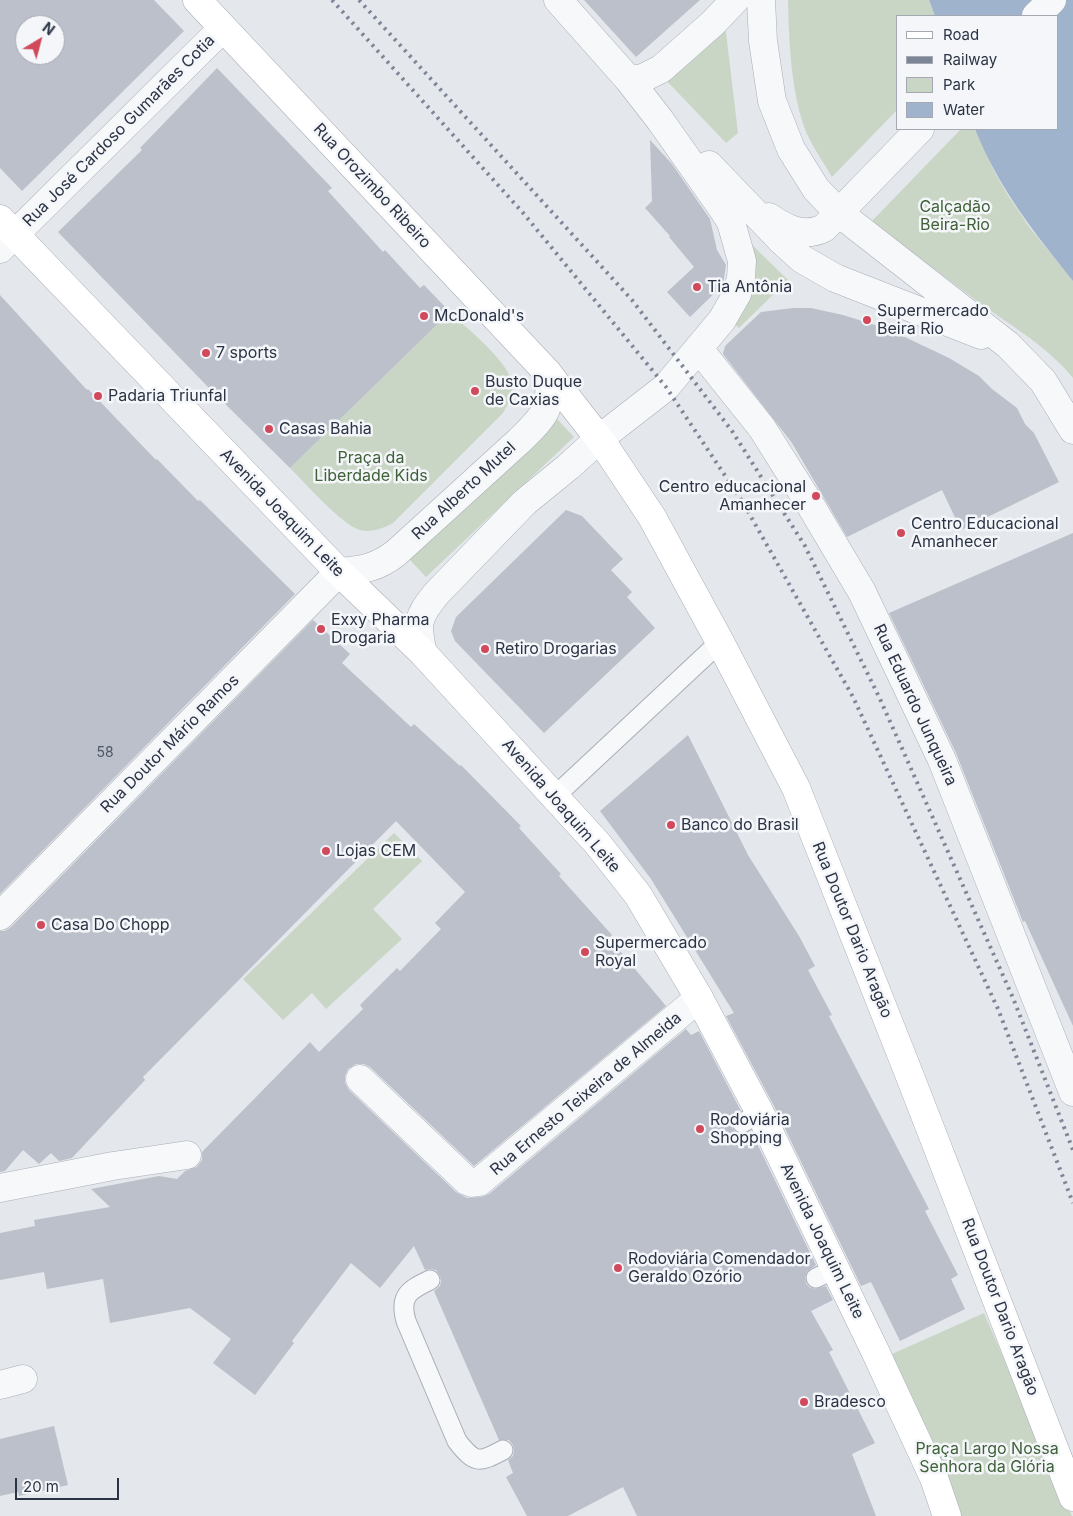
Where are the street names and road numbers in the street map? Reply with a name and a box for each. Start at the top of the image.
street label: Rua José Cardoso Gumarães Cotia [19,31,219,231]
street label: Rua Orozimbo Ribeiro [309,120,435,252]
street label: Rua Alberto Mutel [408,438,520,544]
street label: Avenida Joaquim Leite [216,445,348,581]
street label: Rua Eduardo Junqueira [869,621,961,789]
street label: Rua Doutor Mário Ramos [97,671,243,817]
street label: Avenida Joaquim Leite [498,735,624,877]
street label: Rua Doutor Dario Aragão [808,839,896,1021]
street label: Rua Ernesto Teixeira de Almeida [487,1008,685,1180]
street label: Avenida Joaquim Leite [776,1160,868,1322]
street label: Rua Doutor Dario Aragão [957,1216,1043,1398]

